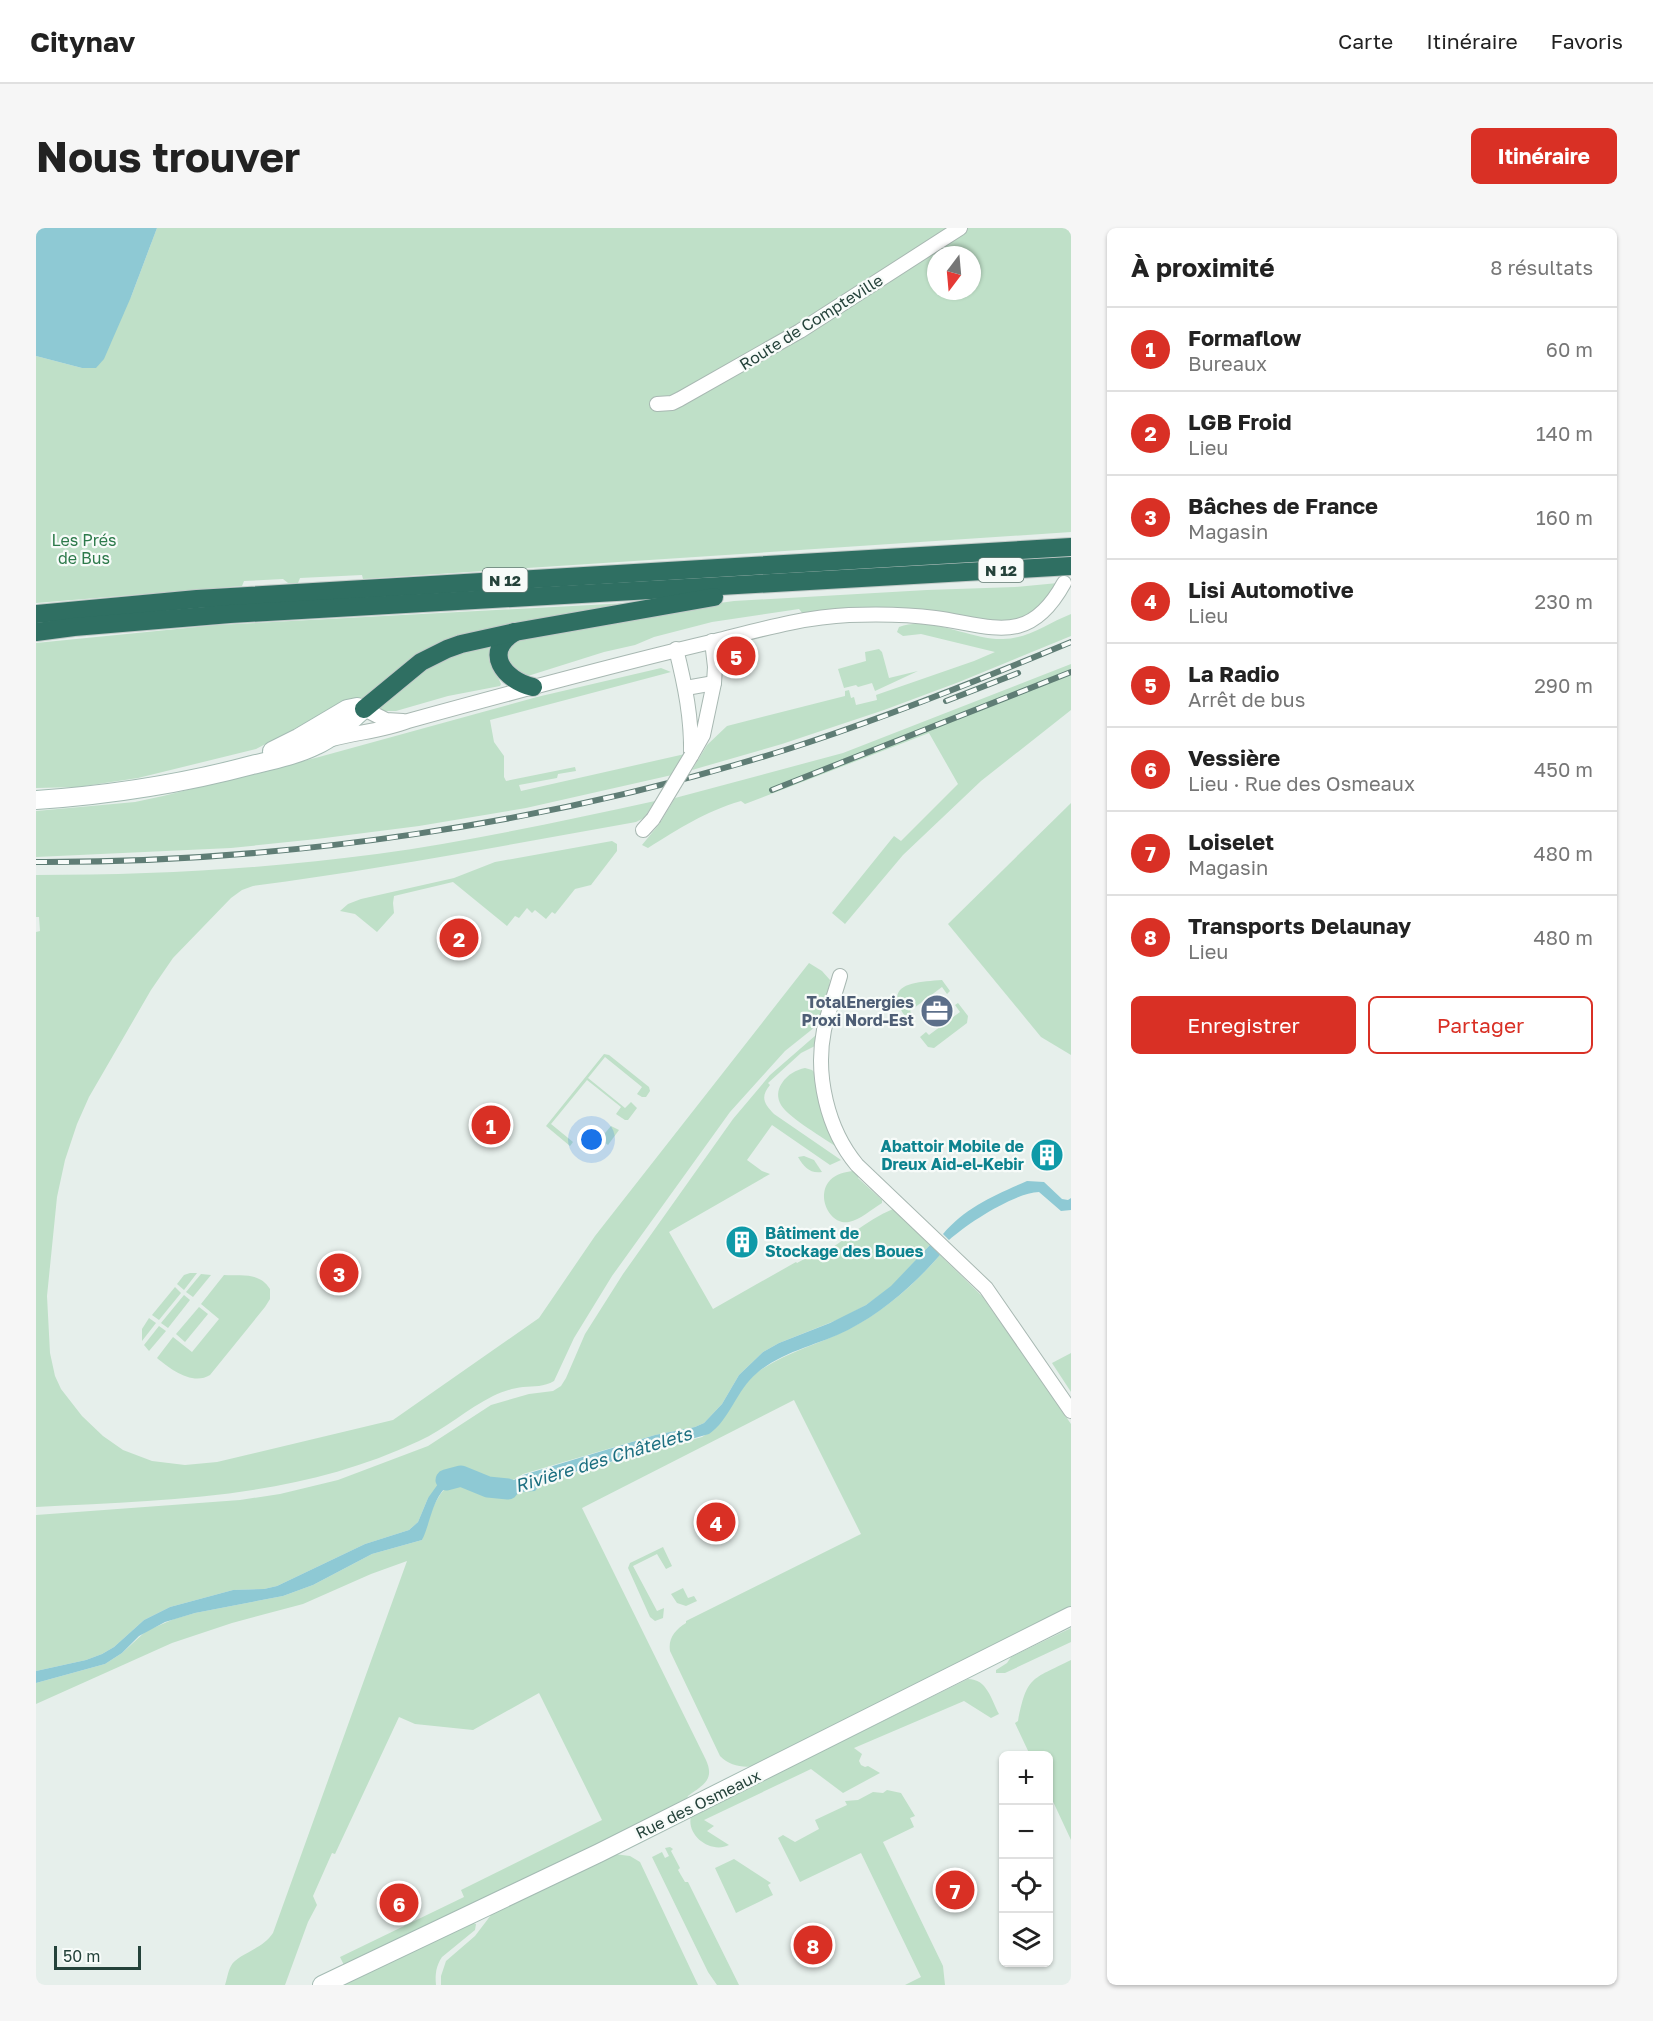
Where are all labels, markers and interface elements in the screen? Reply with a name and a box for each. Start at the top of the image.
text: Citynav [30,25,135,58]
text: Carte [1338,28,1393,54]
text: Itinéraire [1426,28,1518,54]
text: Favoris [1551,28,1623,54]
button: Itinéraire [1471,128,1617,184]
text: Nous trouver [36,131,300,181]
north arrow [927,246,981,300]
text: À proximité [1131,252,1275,283]
text: 8 résultats [1490,255,1593,279]
street label: Route de Compteville [736,270,886,374]
text: Formaflow [1188,324,1301,351]
text: 1 [1145,337,1156,361]
text: 60 m [1546,337,1593,361]
text: Bureaux [1188,351,1267,375]
text: LGB Froid [1188,408,1292,435]
text: 2 [1144,421,1157,445]
text: 140 m [1536,421,1593,445]
text: Lieu [1188,435,1228,459]
text: Bâches de France [1188,492,1378,519]
text: 3 [1144,505,1157,529]
text: 160 m [1536,505,1593,529]
text: Magasin [1188,519,1268,543]
park label: Les Prés de Bus [51,530,117,568]
road number: N 12 [978,558,1024,582]
road number: N 12 [482,568,528,592]
text: Lisi Automotive [1188,576,1354,603]
text: 4 [1144,589,1157,613]
text: 230 m [1535,589,1593,613]
text: Lieu [1188,603,1228,627]
pin: 5 [716,634,756,678]
text: La Radio [1188,660,1280,687]
text: 5 [1144,673,1157,697]
text: 290 m [1534,673,1593,697]
text: Arrêt de bus [1188,687,1305,711]
text: Vessière [1188,744,1280,771]
text: 6 [1144,757,1157,781]
text: 450 m [1534,757,1593,781]
text: Lieu · Rue des Osmeaux [1188,771,1415,795]
text: Loiselet [1188,828,1274,855]
text: 7 [1145,841,1156,865]
text: 480 m [1534,841,1593,865]
text: Magasin [1188,855,1268,879]
text: Transports Delaunay [1188,912,1411,939]
pin: 2 [440,916,478,960]
text: 8 [1144,925,1157,949]
text: 480 m [1534,925,1593,949]
text: Lieu [1188,939,1228,963]
place label: TotalEnergies Proxi Nord-Est [801,992,914,1030]
office icon: TotalEnergies Proxi Nord-Est [919,993,955,1029]
button: Enregistrer [1131,996,1356,1054]
button: Partager [1368,996,1593,1054]
pin: 1 [472,1102,510,1148]
your location [577,1125,606,1154]
place label: Abattoir Mobile de Dreux Aid-el-Kebir [881,1136,1024,1174]
building icon: Abattoir Mobile de Dreux Aid-el-Kebir [1029,1137,1065,1173]
place label: Bâtiment de Stockage des Boues [765,1223,924,1261]
building icon: Bâtiment de Stockage des Boues [724,1224,760,1260]
pin: 3 [320,1250,358,1296]
water label: Rivière des Châtelets [512,1421,695,1496]
pin: 4 [696,1500,736,1544]
map controls [999,1751,1053,1967]
button: + [999,1751,1053,1805]
street label: Rue des Osmeaux [632,1765,764,1843]
button: − [999,1805,1053,1859]
button: locate [999,1859,1053,1913]
pin: 7 [936,1868,974,1912]
pin: 6 [380,1880,418,1926]
button: layers [999,1913,1053,1967]
pin: 8 [794,1922,832,1968]
scale bar [54,1943,141,1970]
text: 50 m [63,1946,100,1966]

